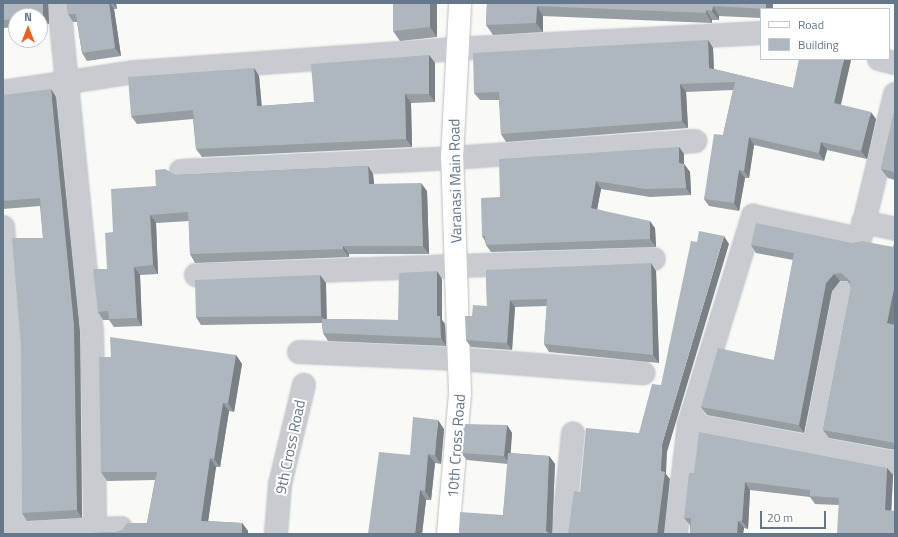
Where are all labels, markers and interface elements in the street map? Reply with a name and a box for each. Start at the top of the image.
north arrow [8,8,48,48]
legend [760,8,890,60]
text: N [24,9,32,25]
text: Road [798,15,824,34]
text: Building [798,35,839,54]
street label: Varanasi Main Road [445,118,465,244]
street label: 10th Cross Road [443,393,469,499]
street label: 9th Cross Road [271,398,309,496]
scale bar [762,503,828,529]
text: 20 m [767,508,793,527]

